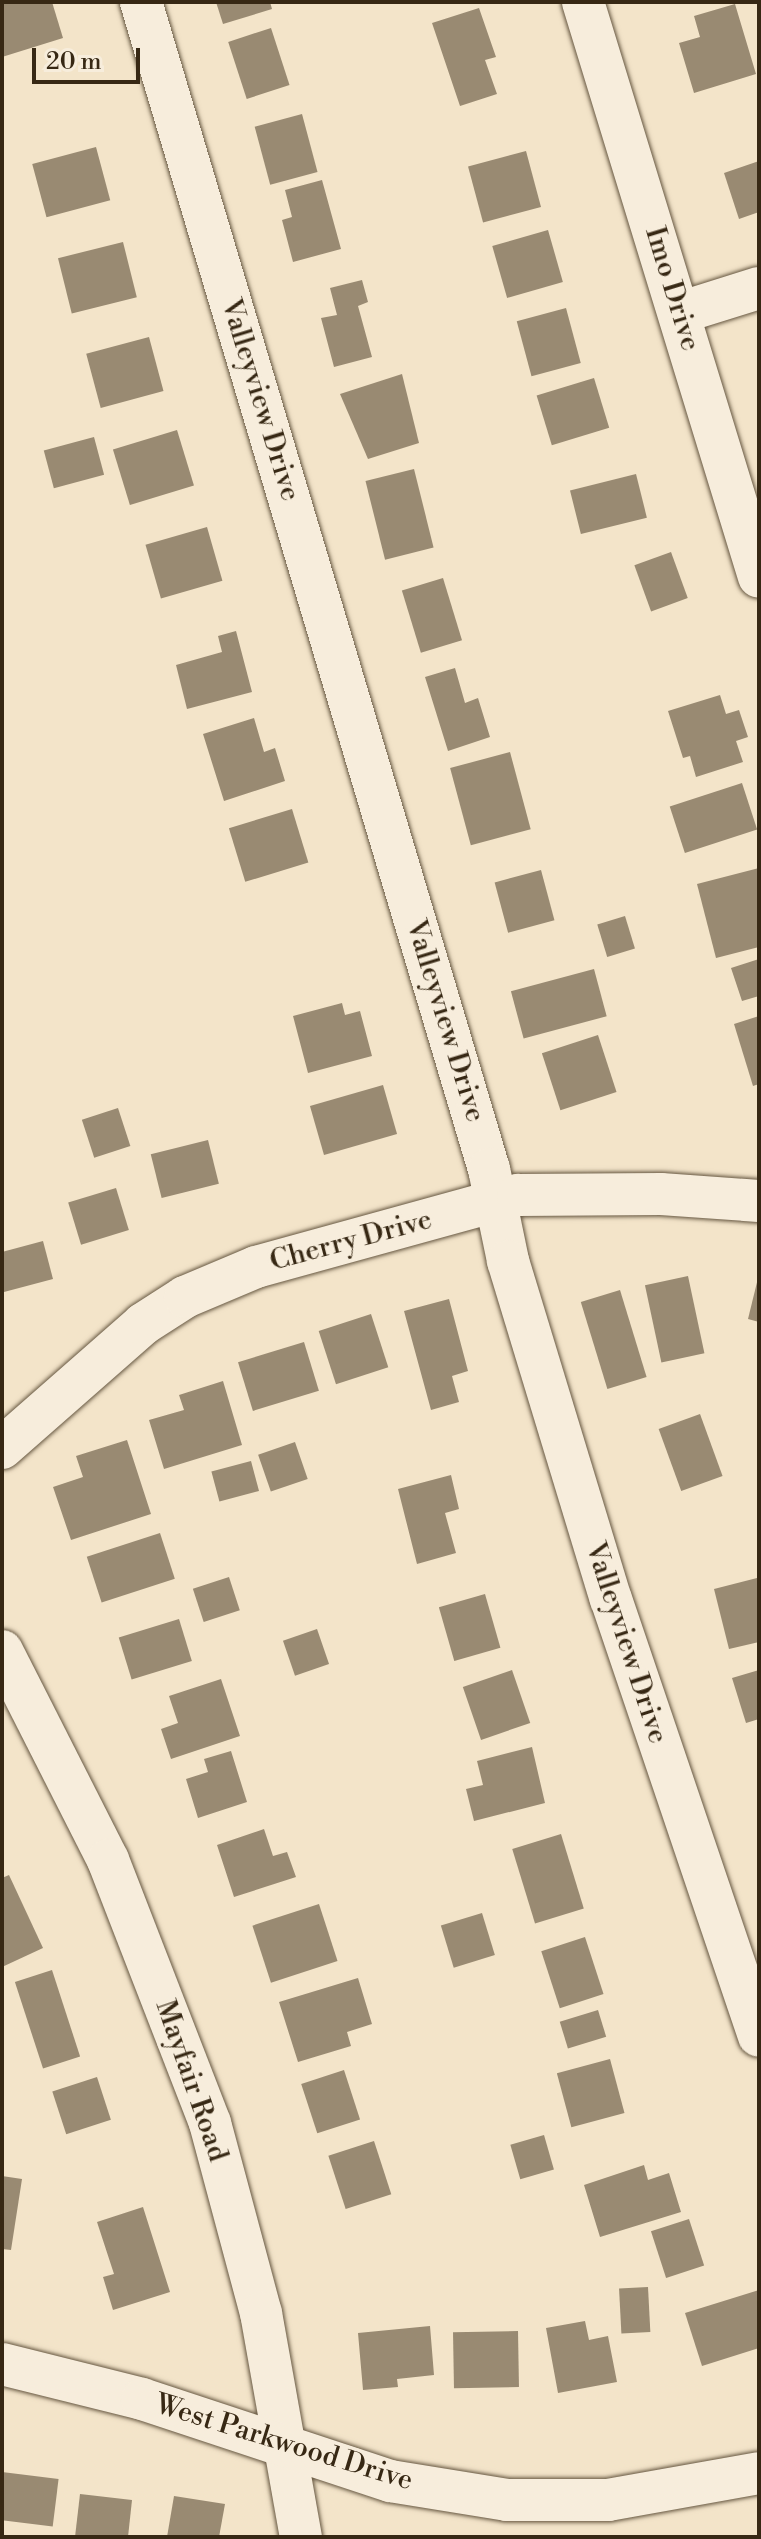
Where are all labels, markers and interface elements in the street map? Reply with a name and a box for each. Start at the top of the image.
scale bar [36,32,144,82]
text: 20 m [46,47,102,77]
street label: Imo Drive [637,223,707,355]
street label: Valleyview Drive [213,295,307,505]
street label: Valleyview Drive [398,916,492,1126]
street label: Cherry Drive [266,1203,436,1279]
street label: Valleyview Drive [578,1538,674,1748]
street label: Mayfair Road [148,1996,234,2166]
street label: West Parkwood Drive [151,2388,417,2498]

